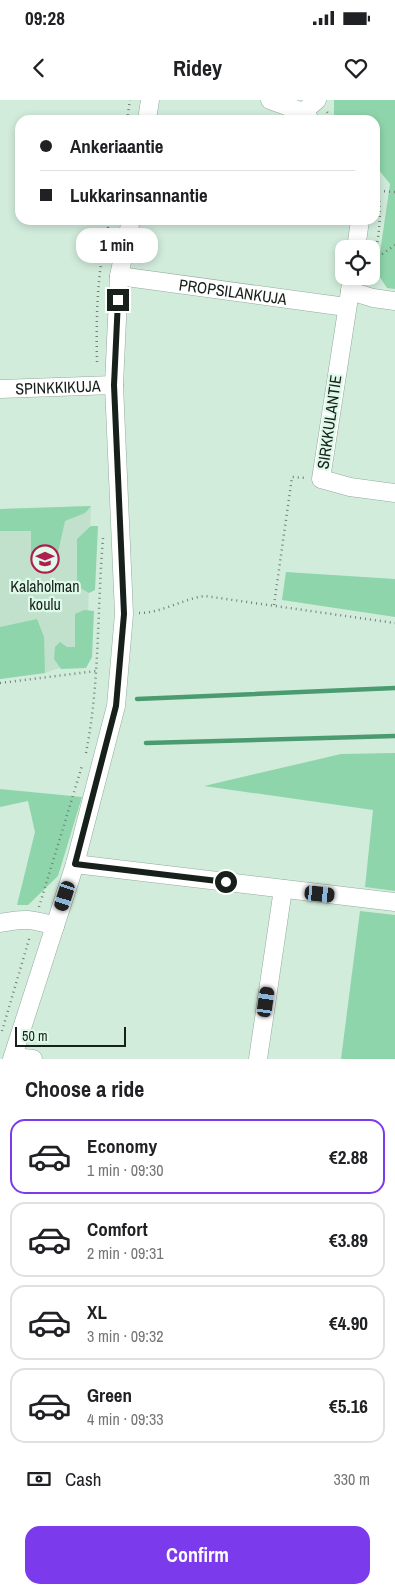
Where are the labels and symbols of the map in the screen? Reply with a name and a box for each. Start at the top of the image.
callout: 1 min [77,228,159,262]
street label: PROPSILANKUJA [178,273,289,310]
route end [107,289,129,311]
street label: SPINKKIKUJA [15,374,101,399]
street label: SIRKKULANTIE [312,374,346,470]
school or university icon: Kalaholman koulu [30,544,60,574]
place label: Kalaholman koulu [10,575,80,615]
route start [215,871,237,893]
car [53,879,76,913]
car [304,885,335,903]
car [256,986,275,1018]
scale bar [15,1024,126,1047]

